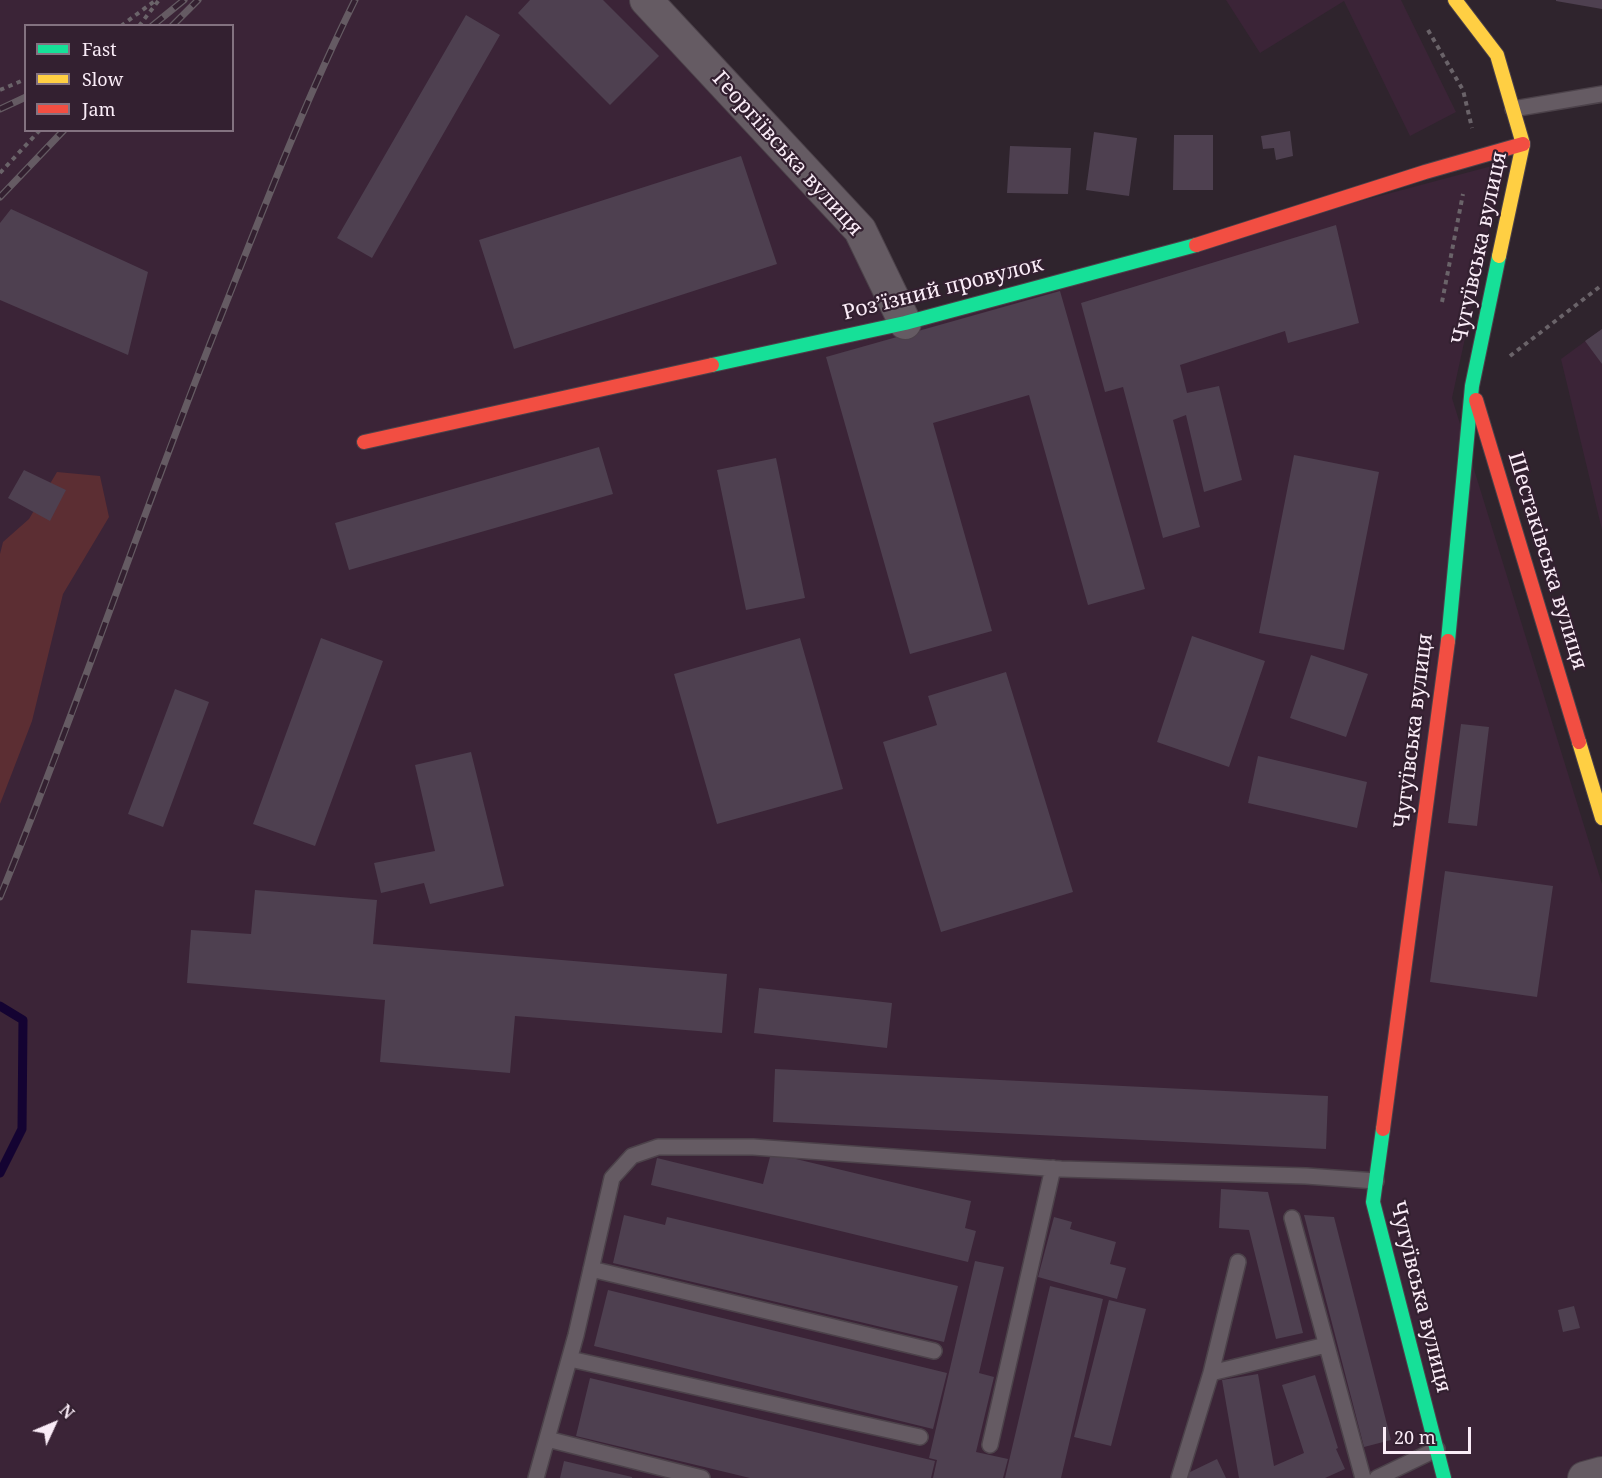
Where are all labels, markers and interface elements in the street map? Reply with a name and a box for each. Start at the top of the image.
legend [24,24,234,132]
text: Fast [82,37,117,61]
text: Slow [82,67,123,91]
street label: Георгіївська вулиця [707,67,867,241]
text: Jam [82,97,116,121]
street label: Чугуївська вулиця [1447,149,1513,347]
street label: Роз’їзний провулок [840,252,1046,326]
street label: Шестаківська вулиця [1502,449,1592,673]
street label: Чугуївська вулиця [1390,632,1438,830]
street label: Чугуївська вулиця [1384,1199,1456,1395]
north arrow [24,1394,84,1454]
text: N [55,1399,79,1424]
scale bar [1386,1415,1474,1453]
text: 20 m [1394,1425,1436,1449]

